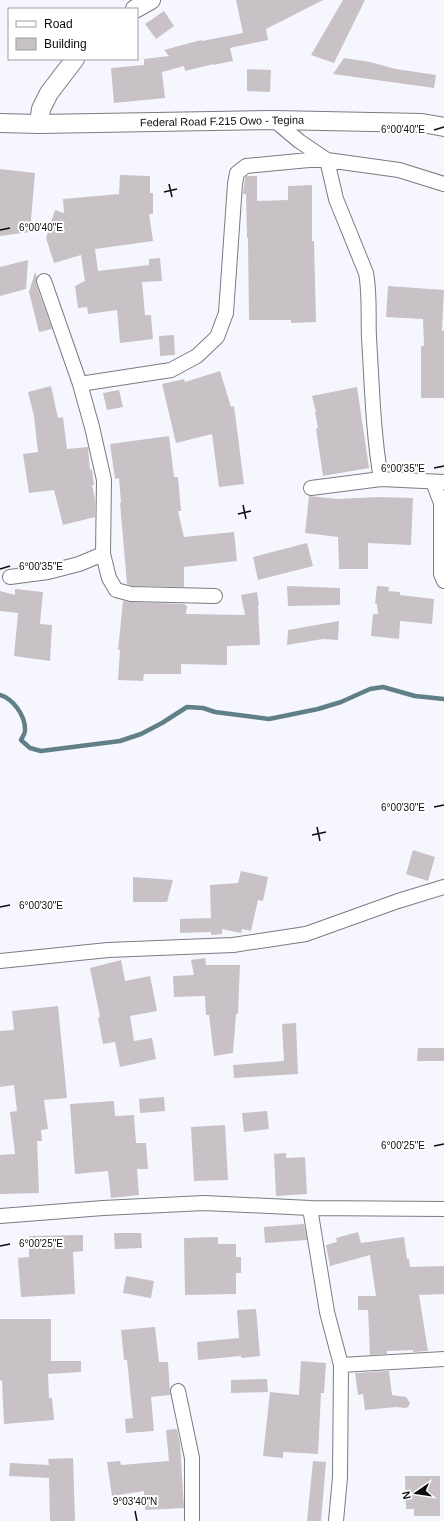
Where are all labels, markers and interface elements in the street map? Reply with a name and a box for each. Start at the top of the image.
legend [8,8,138,60]
text: Road [44,17,73,31]
text: Building [44,37,87,51]
street label: Federal Road F.215 Owo - Tegina [140,114,305,128]
text: 6°00'40"E [381,124,425,135]
text: 6°00'40"E [19,222,63,233]
text: 6°00'35"E [381,463,425,474]
text: 6°00'35"E [19,561,63,572]
text: 6°00'30"E [381,802,425,813]
text: 6°00'30"E [19,900,63,911]
text: 6°00'25"E [381,1140,425,1151]
text: 6°00'25"E [19,1238,63,1249]
north arrow [396,1473,436,1513]
text: N [400,1490,413,1500]
text: 9°03'40"N [113,1496,157,1507]

